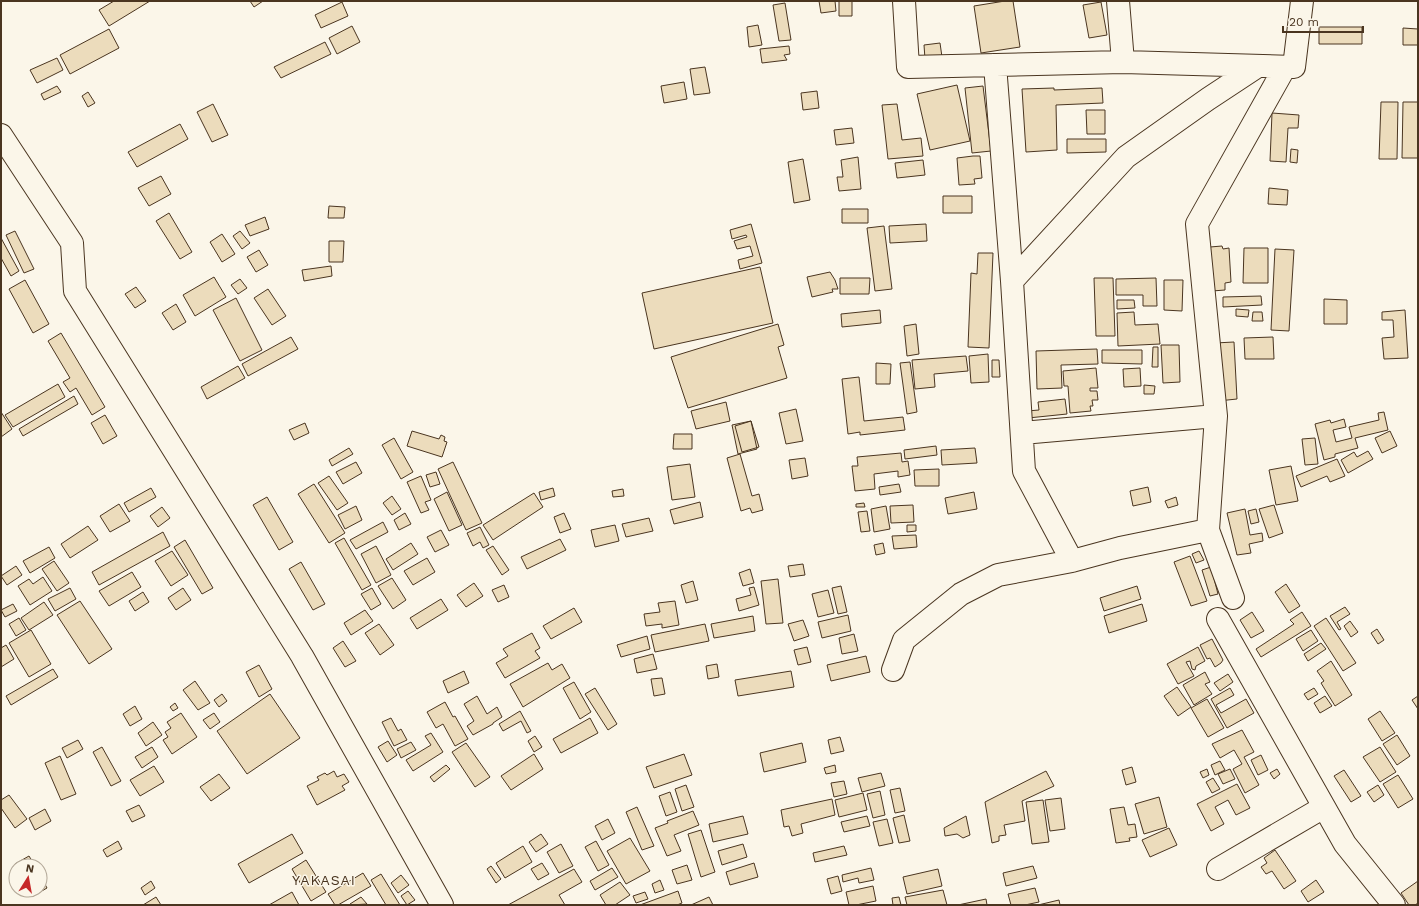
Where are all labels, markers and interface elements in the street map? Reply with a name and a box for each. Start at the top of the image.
scale bar [1283,8,1363,34]
text: 20 m [1289,15,1319,29]
north arrow [8,858,48,898]
text: N [25,862,35,876]
district label: YAKASAI [292,872,356,888]

